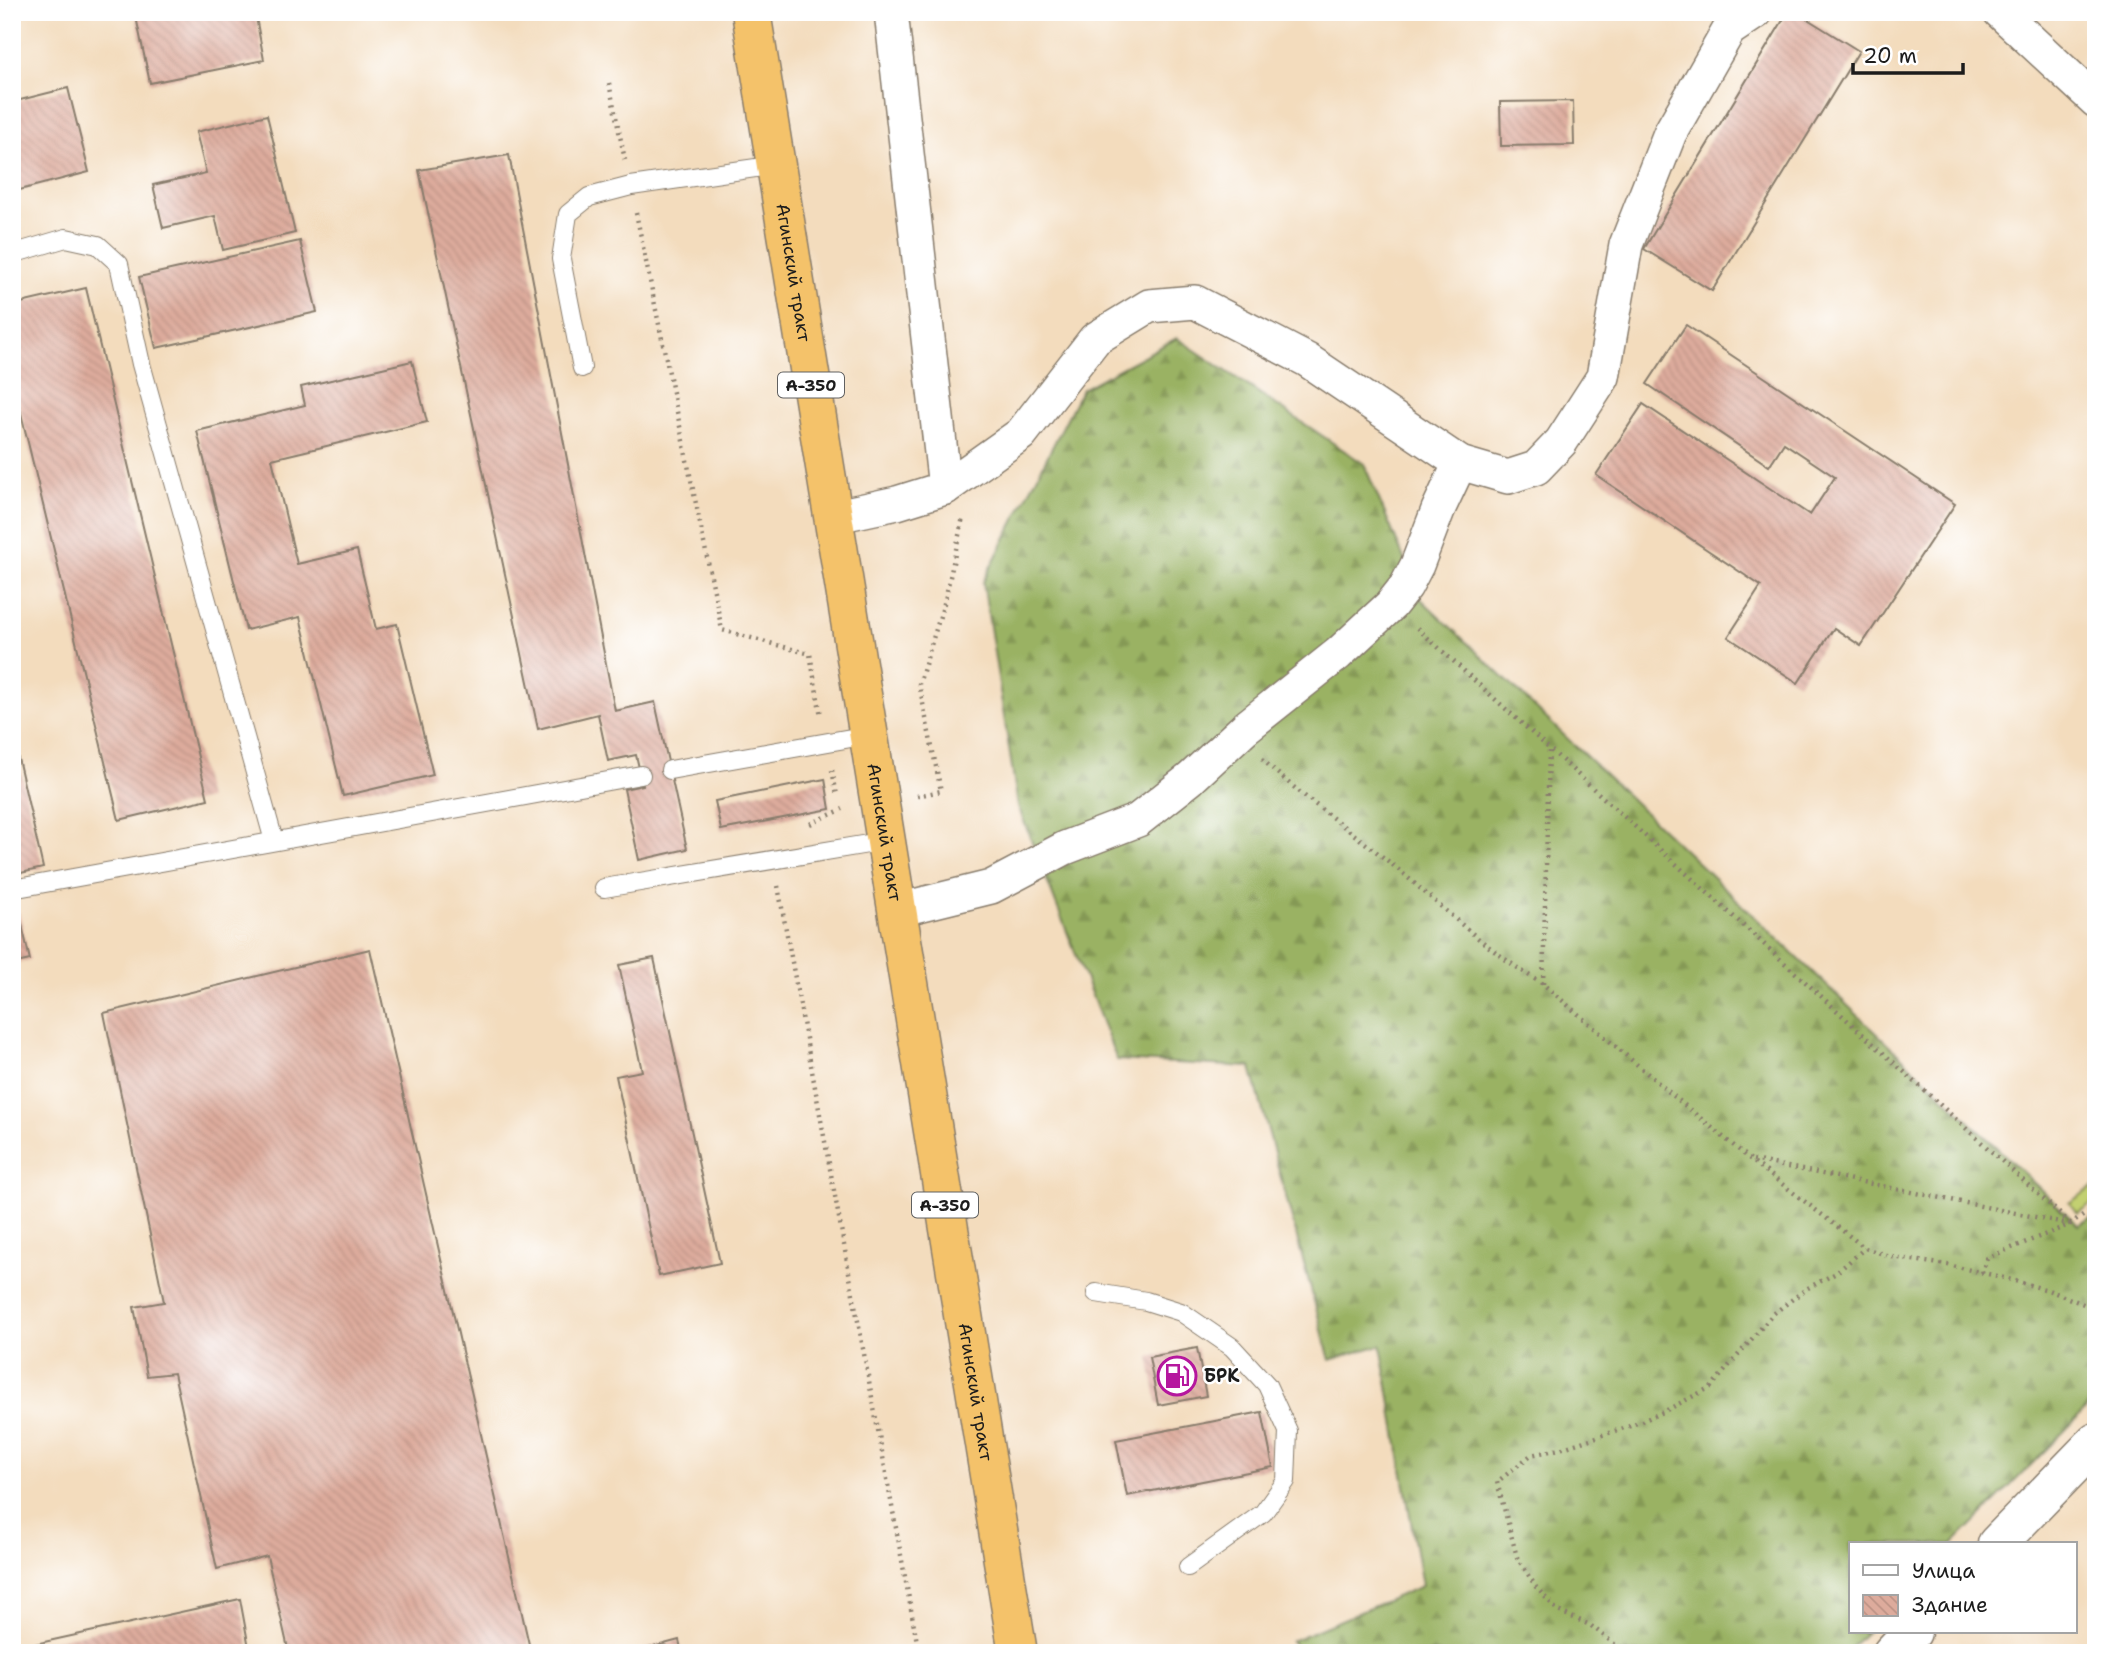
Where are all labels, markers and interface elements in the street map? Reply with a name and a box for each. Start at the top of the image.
scale bar [1853,32,1963,76]
text: 20 m [1863,42,1917,70]
street label: Агинский тракт [770,202,817,344]
road number: А-350 [778,372,844,398]
street label: Агинский тракт [861,761,908,904]
road number: А-350 [912,1192,978,1218]
street label: Агинский тракт [952,1321,999,1464]
fuel station icon: БРК [1156,1355,1198,1397]
place label: БРК [1204,1364,1240,1388]
legend [1849,1542,2076,1634]
text: Улица [1912,1557,1975,1585]
text: Здание [1912,1591,1988,1619]

